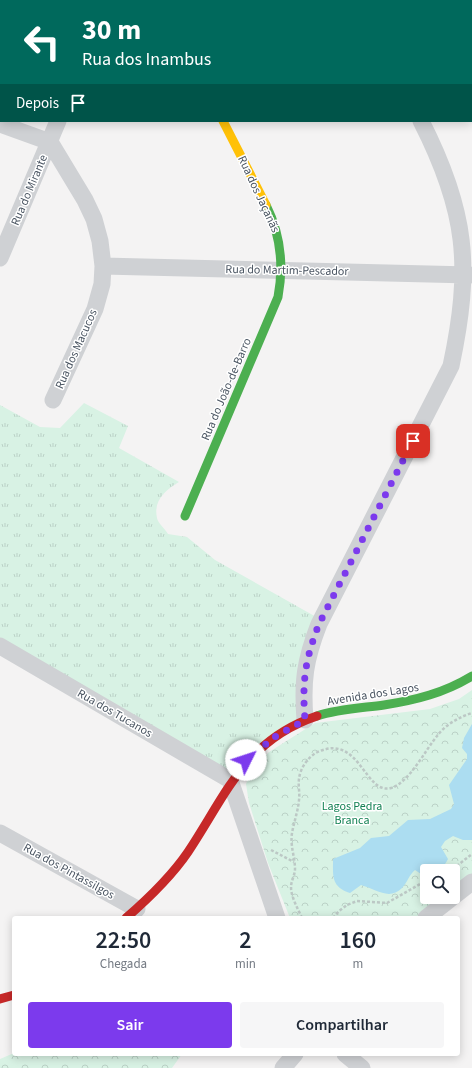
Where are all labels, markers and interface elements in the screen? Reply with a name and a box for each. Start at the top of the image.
text: 30 m [82,10,141,50]
icon: left [16,16,68,68]
text: Rua dos Inambus [82,47,211,72]
icon: arrive [67,92,89,114]
text: Depois [16,93,59,114]
street label: Rua do Mirante [7,152,52,228]
street label: Rua dos Jaçanãs [233,153,284,236]
street label: Rua do Martim-Pescador [225,261,350,280]
street label: Rua dos Macucos [51,307,102,392]
street label: Rua do João-de-Barro [197,335,256,443]
pin [396,424,430,458]
icon: arrive [402,430,424,452]
street label: Avenida dos Lagos [326,679,420,710]
street label: Rua dos Tucanos [74,685,155,742]
position arrow [225,739,267,781]
park label: Lagos Pedra Branca [322,798,382,829]
street label: Rua dos Pintassilgos [20,839,117,904]
map controls [420,864,460,904]
button: search [420,864,460,904]
text: 22:50 [96,923,151,958]
text: 2 [239,923,252,958]
text: 160 [340,923,376,958]
text: Chegada [100,955,147,973]
text: min [235,955,256,973]
text: m [353,955,363,973]
button: Sair [28,1002,232,1048]
button: Compartilhar [240,1002,444,1048]

